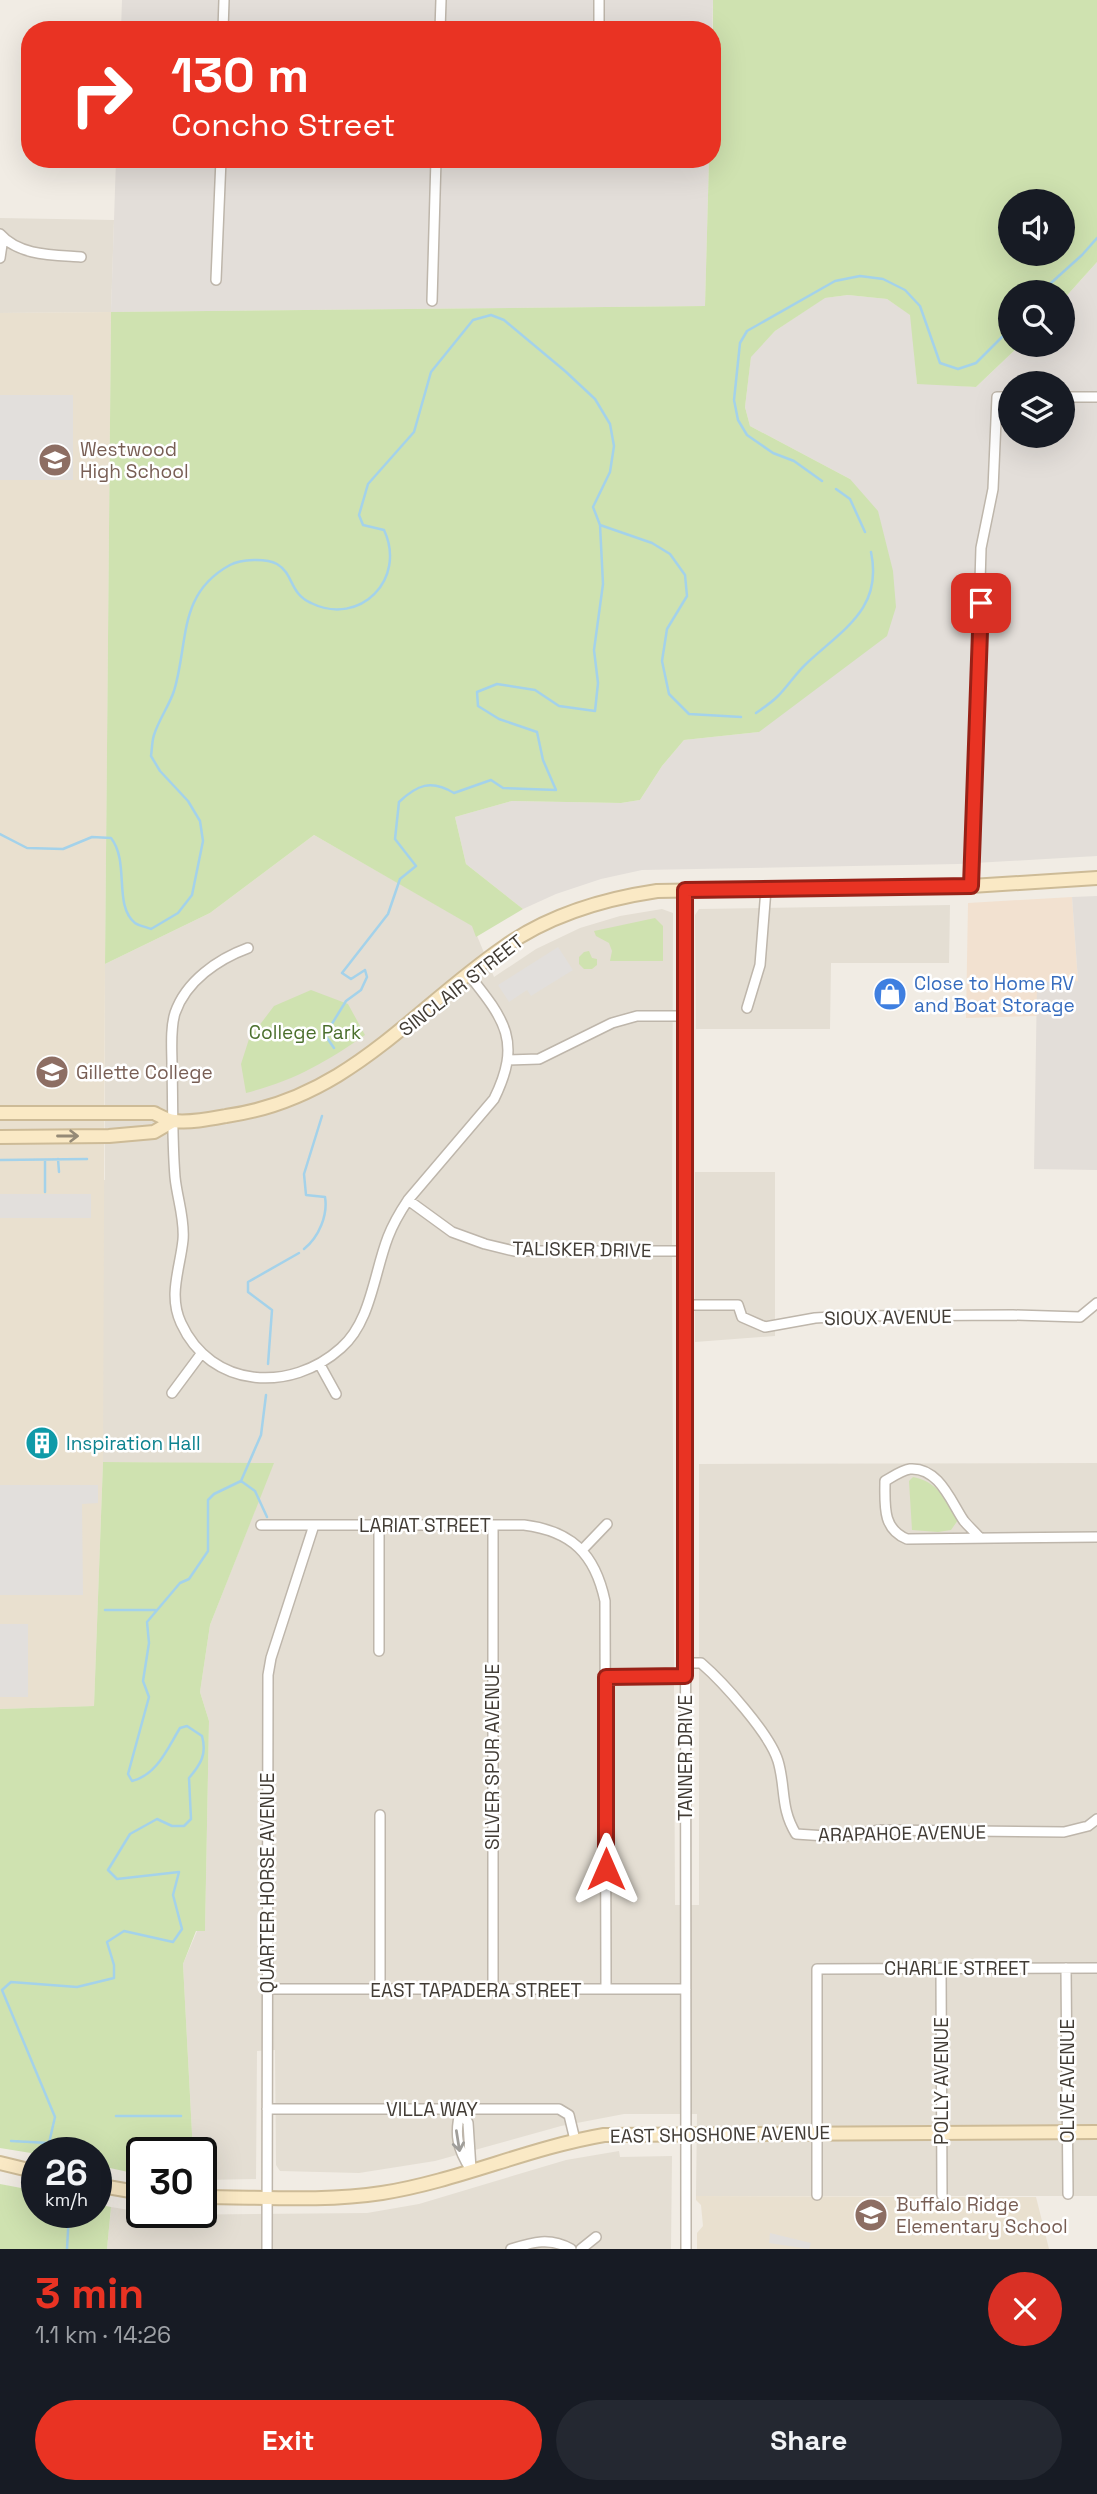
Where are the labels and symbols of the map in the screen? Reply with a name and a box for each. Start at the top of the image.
place label: Westwood High School [80,437,189,484]
school or university icon: Westwood High School [36,441,74,479]
pin [951,573,1011,633]
street label: SINCLAIR STREET [394,929,529,1042]
place label: Close to Home RV and Boat Storage [914,971,1075,1018]
shop icon: Close to Home RV and Boat Storage [871,975,909,1013]
park label: College Park [249,1020,361,1045]
school or university icon: Gillette College [33,1053,71,1091]
place label: Gillette College [76,1060,213,1085]
one-way arrow [56,1129,79,1143]
street label: TALISKER DRIVE [512,1236,652,1263]
street label: SIOUX AVENUE [824,1304,952,1331]
building icon: Inspiration Hall [23,1424,61,1462]
place label: Inspiration Hall [66,1431,201,1456]
street label: LARIAT STREET [359,1513,491,1538]
street label: SILVER SPUR AVENUE [480,1664,505,1850]
street label: TANNER DRIVE [673,1695,698,1821]
street label: QUARTER HORSE AVENUE [255,1772,280,1994]
street label: ARAPAHOE AVENUE [818,1820,986,1847]
position arrow [569,1832,643,1906]
street label: CHARLIE STREET [884,1956,1030,1981]
street label: EAST TAPADERA STREET [370,1978,582,2003]
street label: POLLY AVENUE [929,2017,954,2145]
street label: OLIVE AVENUE [1055,2019,1080,2143]
street label: VILLA WAY [386,2097,478,2122]
street label: EAST SHOSHONE AVENUE [610,2120,830,2149]
one-way arrow [452,2129,465,2152]
speed limit sign: 30 [126,2137,217,2228]
place label: Buffalo Ridge Elementary School [896,2192,1068,2239]
school or university icon: Buffalo Ridge Elementary School [852,2196,890,2234]

